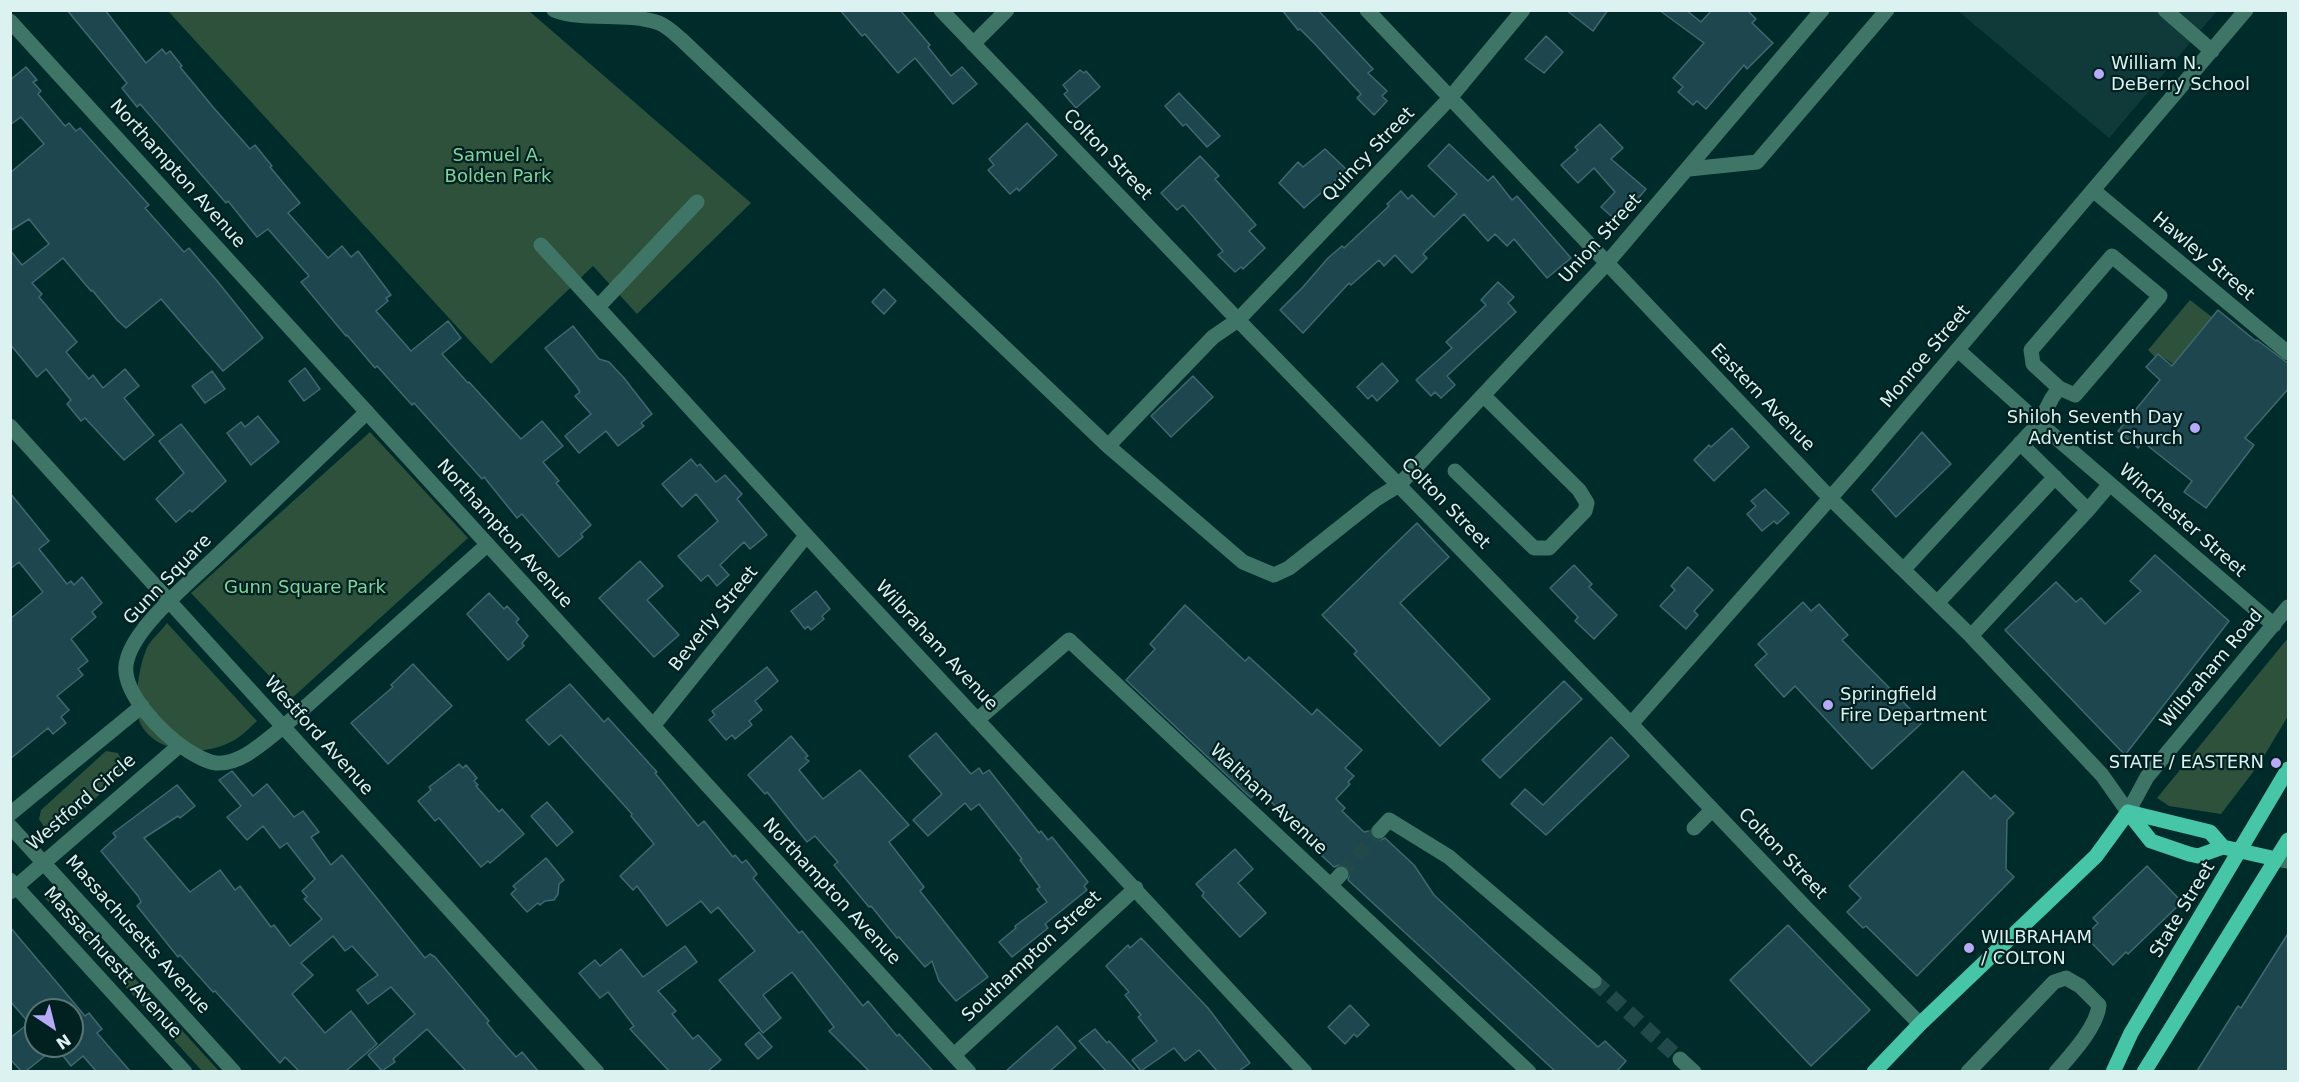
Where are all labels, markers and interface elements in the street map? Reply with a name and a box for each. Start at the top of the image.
place label: William N. DeBerry School [2111,53,2250,96]
marker: William N. DeBerry School [2092,67,2106,81]
street label: Northampton Avenue [105,95,249,253]
street label: Quincy Street [1319,103,1419,207]
street label: Colton Street [1058,105,1156,205]
park label: Samuel A. Bolden Park [445,145,551,188]
street label: Union Street [1555,190,1647,288]
street label: Hawley Street [2148,208,2258,306]
street label: Monroe Street [1877,301,1975,413]
street label: Eastern Avenue [1705,340,1819,456]
place label: Shiloh Seventh Day Adventist Church [2007,407,2183,450]
marker: Shiloh Seventh Day Adventist Church [2188,421,2202,435]
street label: Colton Street [1396,454,1494,554]
street label: Northampton Avenue [432,455,576,613]
street label: Winchester Street [2114,460,2250,582]
street label: Gunn Square [120,530,216,630]
street label: Beverly Street [665,562,763,676]
park label: Gunn Square Park [224,577,386,599]
street label: Wilbraham Avenue [870,577,1002,715]
street label: Wilbraham Road [2156,605,2268,733]
street label: Westford Avenue [259,672,377,800]
place label: Springfield Fire Department [1840,684,1987,726]
marker: Springfield Fire Department [1821,698,1835,712]
street label: Waltham Avenue [1205,740,1331,860]
street label: Westford Circle [23,750,141,856]
place label: STATE / EASTERN [2109,752,2264,774]
marker: STATE / EASTERN [2269,756,2283,770]
street label: Colton Street [1733,804,1831,904]
street label: Northampton Avenue [757,814,905,970]
street label: Massachusetts Avenue [60,851,214,1019]
street label: State Street [2146,858,2220,962]
street label: Massachuestt Avenue [38,883,186,1043]
street label: Southampton Street [958,887,1106,1027]
place label: WILBRAHAM / COLTON [1981,927,2092,970]
marker: WILBRAHAM / COLTON [1962,941,1976,955]
north arrow [24,998,84,1058]
text: N [53,1030,74,1053]

